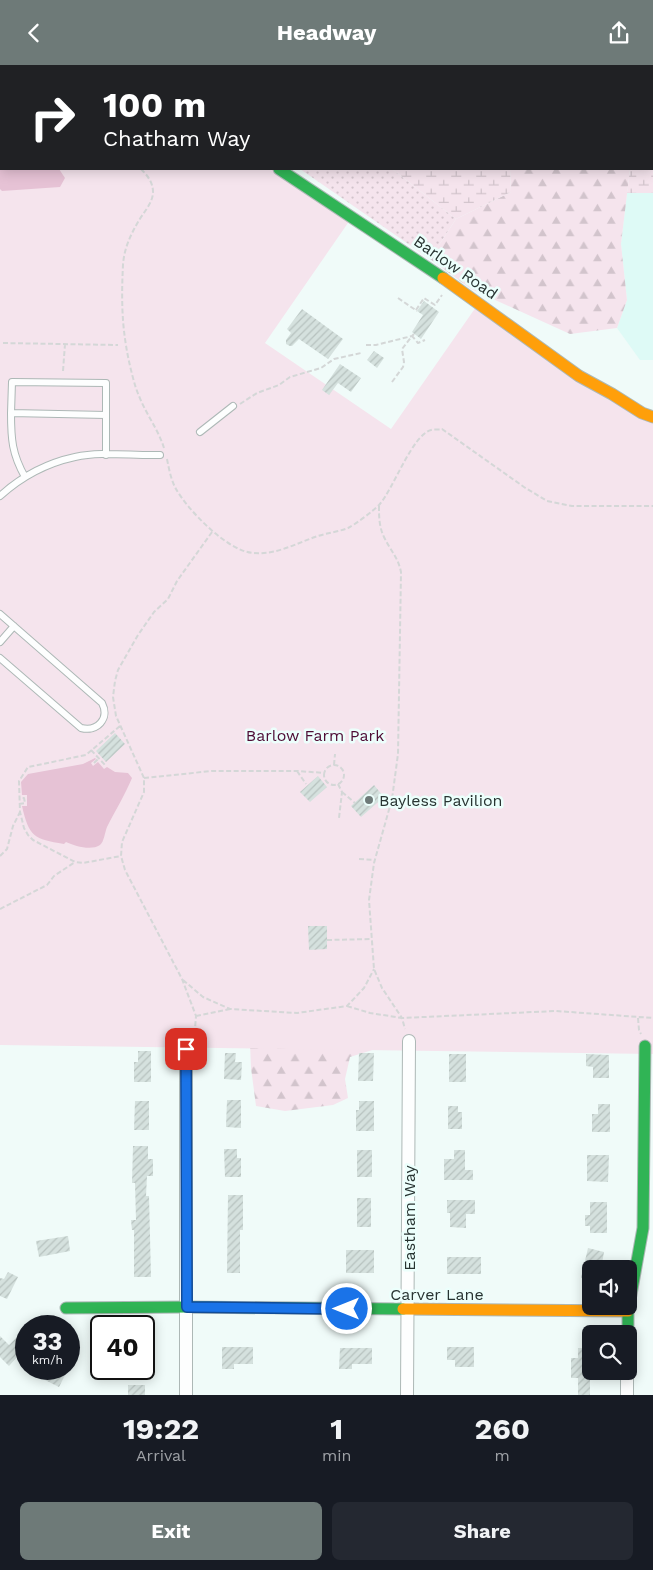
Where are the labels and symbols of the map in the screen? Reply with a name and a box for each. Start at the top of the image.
street label: Barlow Road [410,232,501,303]
park label: Barlow Farm Park [246,726,384,745]
place label: Bayless Pavilion [379,791,503,810]
marker: Bayless Pavilion [363,794,375,806]
pin [165,1028,207,1070]
street label: Eastham Way [400,1165,419,1271]
position arrow [320,1282,372,1334]
street label: Carver Lane [390,1285,484,1304]
speed limit sign: 40 [90,1315,155,1380]

